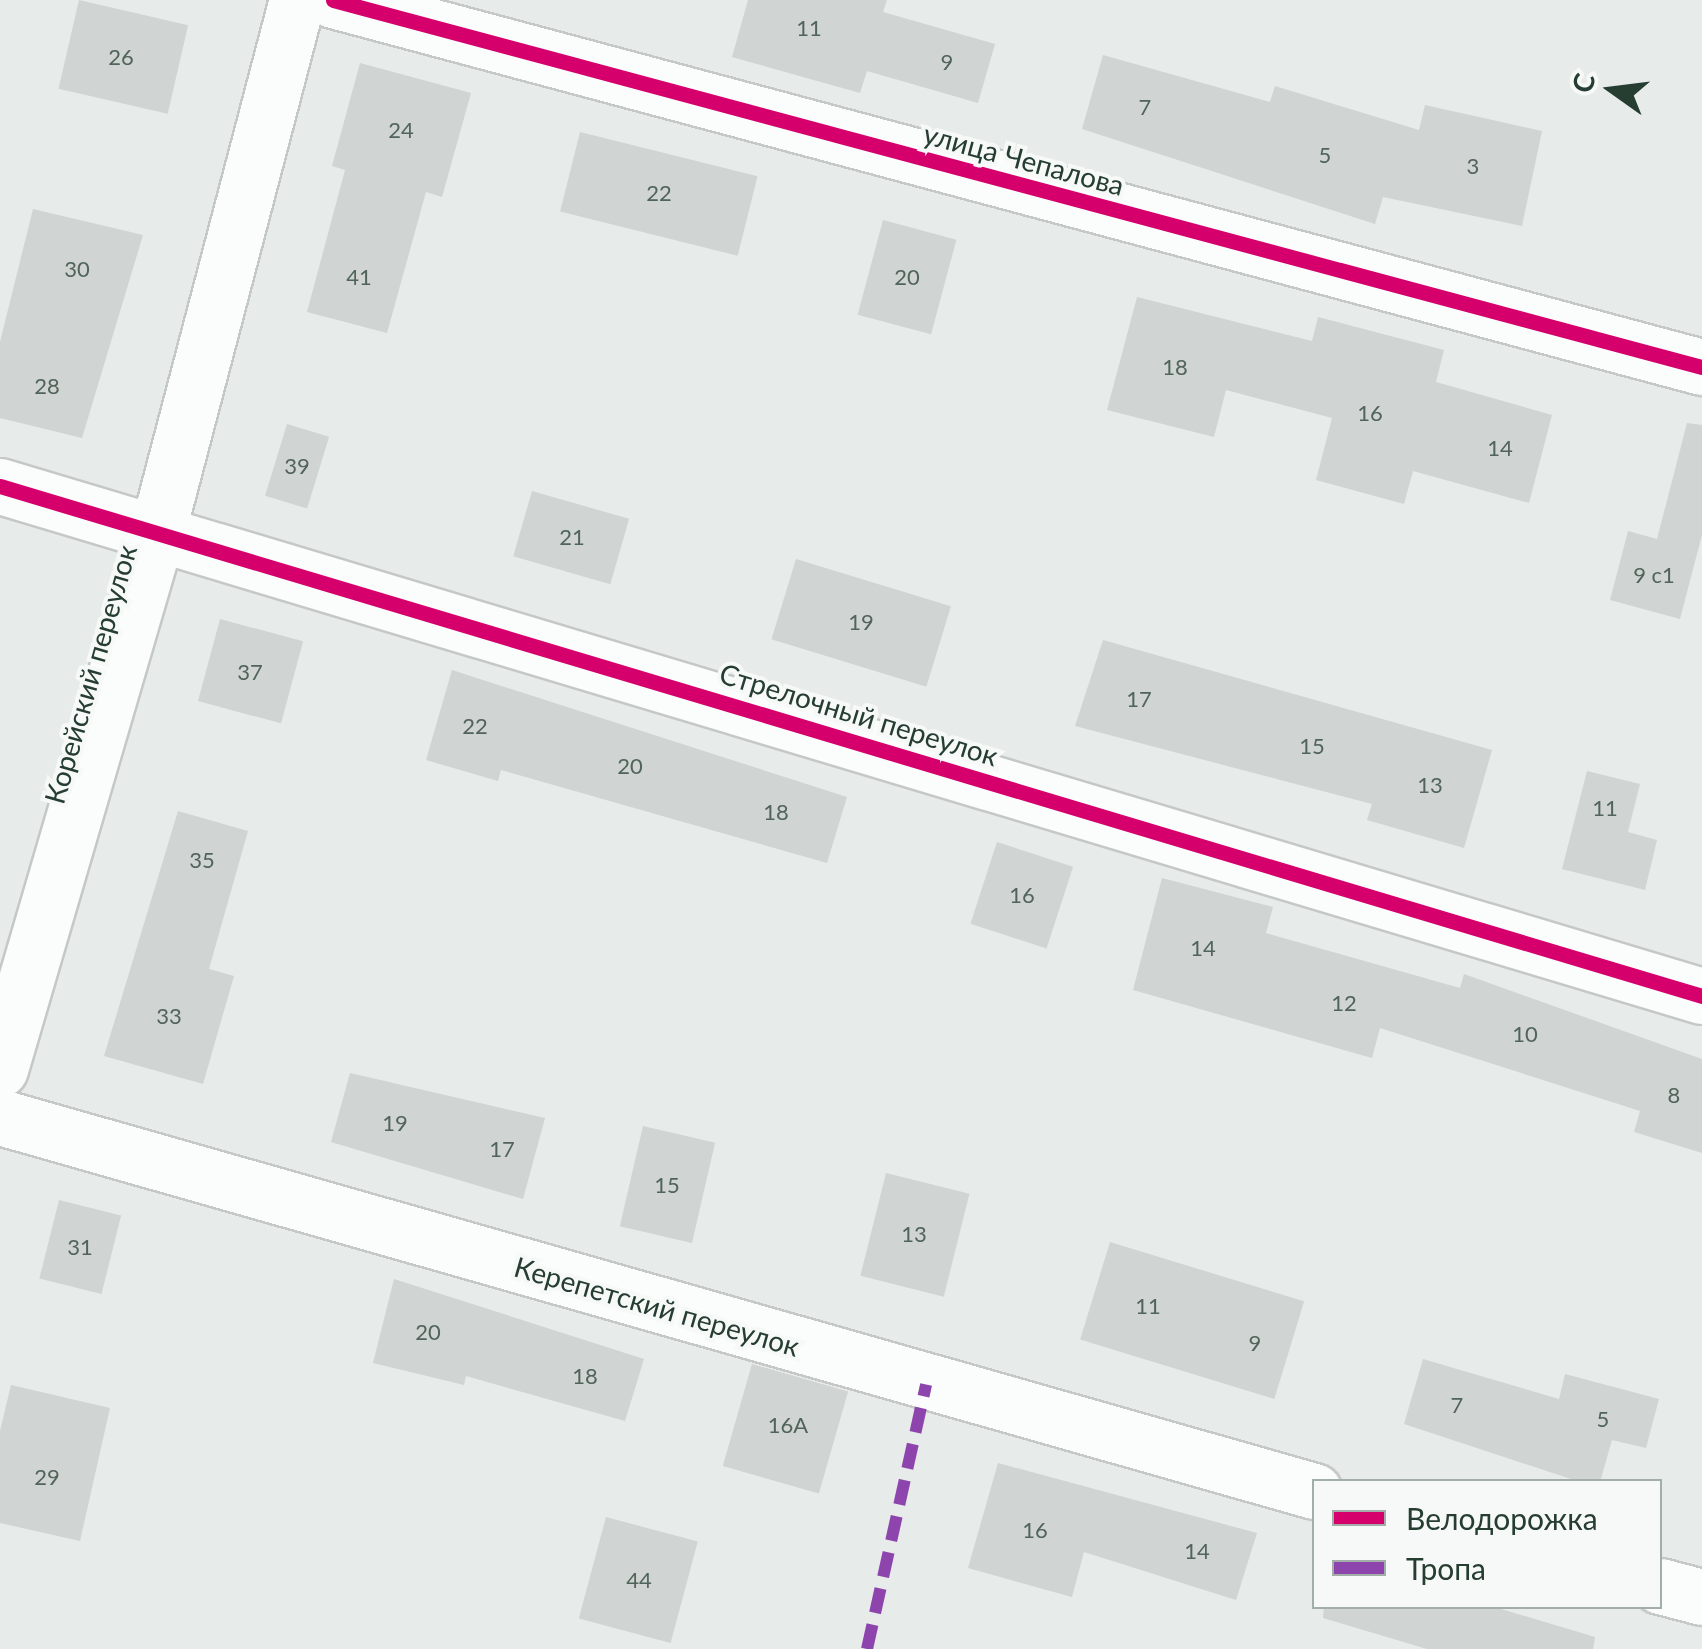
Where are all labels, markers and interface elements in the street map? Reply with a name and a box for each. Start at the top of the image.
house number: 11 [796,15,822,41]
north arrow [1562,40,1662,140]
house number: 26 [108,44,134,70]
house number: 9 [941,49,953,75]
text: С [1564,70,1602,96]
house number: 7 [1139,94,1151,120]
street label: улица Чепалова [920,116,1128,202]
house number: 24 [388,117,414,143]
house number: 5 [1319,142,1331,168]
house number: 3 [1467,153,1479,179]
house number: 22 [646,180,672,206]
house number: 30 [64,256,90,282]
house number: 41 [346,264,372,290]
house number: 20 [894,264,920,290]
house number: 18 [1162,354,1188,380]
house number: 28 [34,373,60,399]
house number: 16 [1357,400,1383,426]
house number: 14 [1487,435,1513,461]
house number: 39 [284,453,310,479]
house number: 21 [559,524,585,550]
street label: Корейский переулок [37,541,143,807]
house number: 9 с1 [1633,562,1675,588]
house number: 19 [848,609,874,635]
street label: Стрелочный переулок [716,656,1002,772]
house number: 37 [237,659,263,685]
house number: 17 [1126,686,1152,712]
house number: 22 [462,713,488,739]
house number: 15 [1299,733,1325,759]
house number: 20 [617,753,643,779]
house number: 13 [1417,772,1443,798]
house number: 11 [1592,795,1618,821]
house number: 18 [763,799,789,825]
house number: 35 [189,847,215,873]
house number: 16 [1009,882,1035,908]
house number: 14 [1190,935,1216,961]
house number: 12 [1331,990,1357,1016]
house number: 33 [156,1003,182,1029]
house number: 10 [1512,1021,1538,1047]
house number: 8 [1668,1082,1680,1108]
house number: 19 [382,1110,408,1136]
house number: 17 [489,1136,515,1162]
house number: 15 [654,1172,680,1198]
house number: 13 [901,1221,927,1247]
house number: 31 [67,1234,93,1260]
street label: Керепетский переулок [511,1249,803,1363]
house number: 11 [1135,1293,1161,1319]
house number: 20 [415,1319,441,1345]
house number: 9 [1249,1330,1261,1356]
house number: 18 [572,1363,598,1389]
house number: 7 [1451,1392,1463,1418]
house number: 5 [1597,1406,1609,1432]
house number: 16А [768,1412,808,1438]
house number: 29 [34,1464,60,1490]
legend [1312,1479,1662,1609]
text: Велодорожка [1406,1500,1598,1536]
house number: 16 [1022,1517,1048,1543]
house number: 14 [1184,1538,1210,1564]
text: Тропа [1406,1550,1486,1586]
house number: 44 [626,1567,652,1593]

